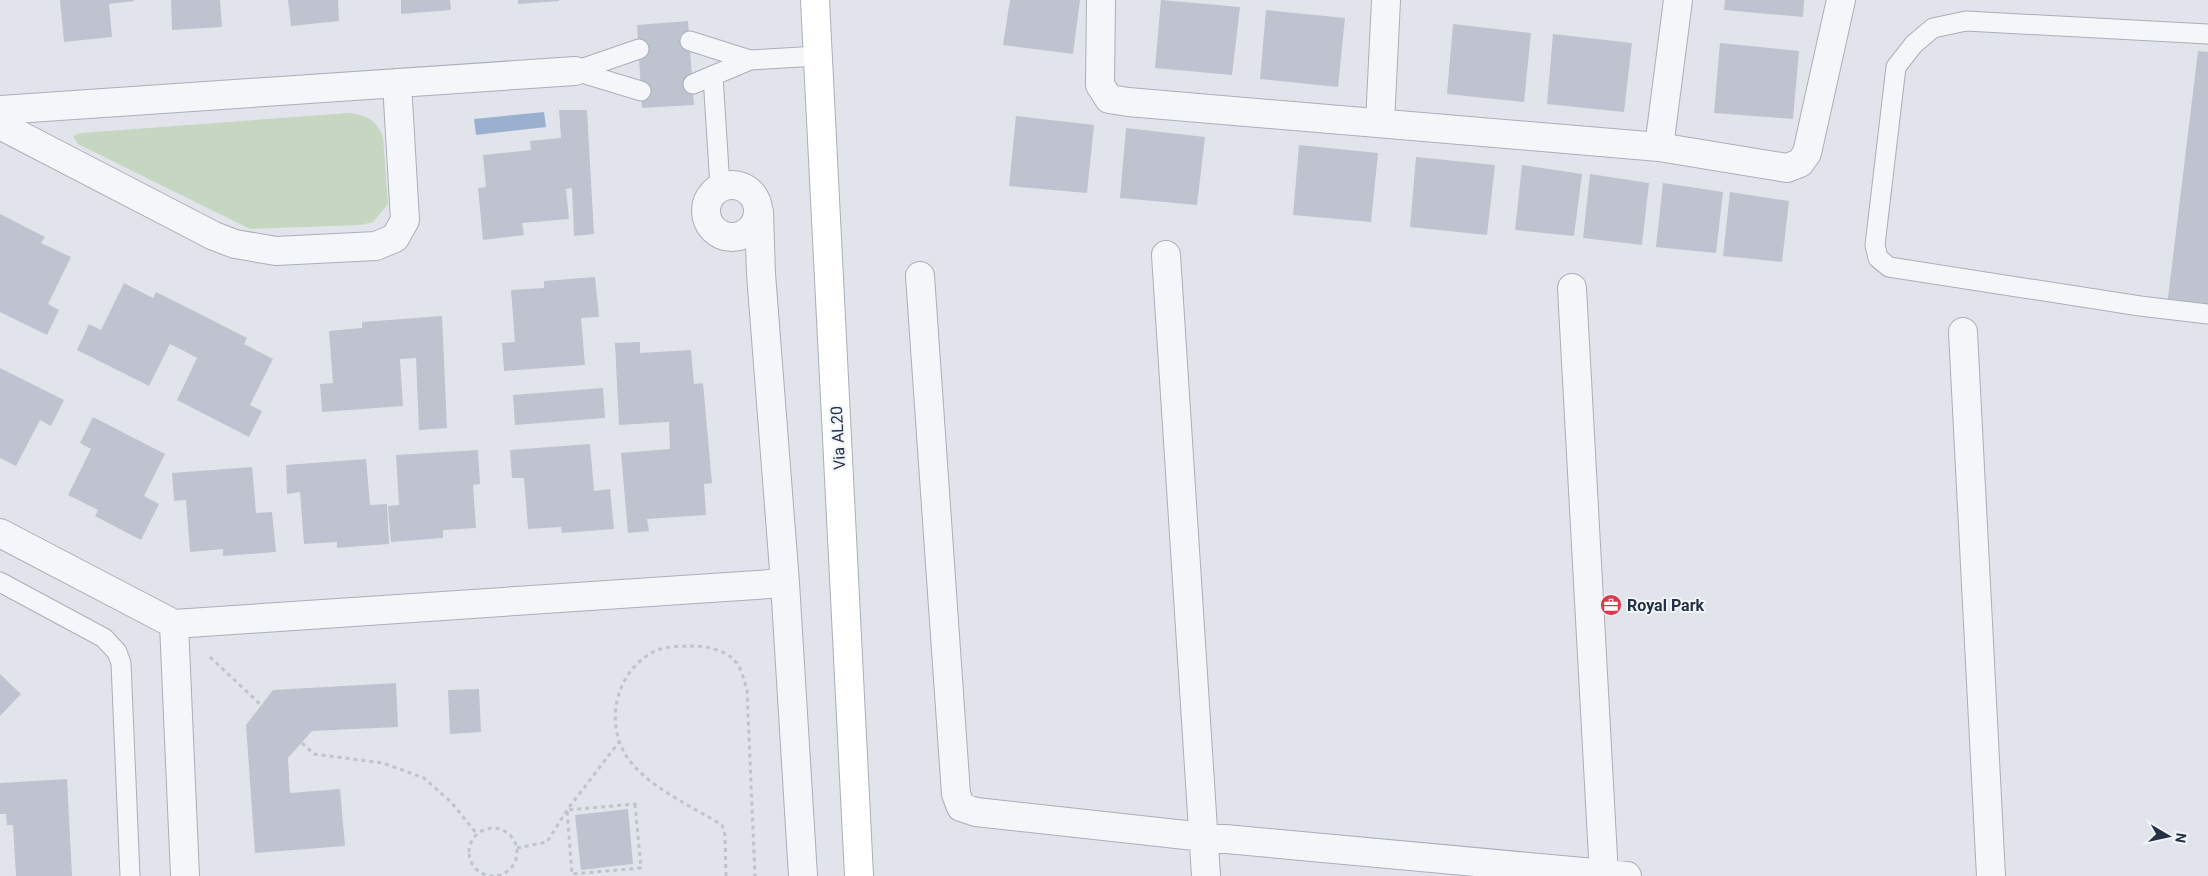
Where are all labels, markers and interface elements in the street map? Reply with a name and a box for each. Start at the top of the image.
street label: Via AL20 [827,406,849,470]
office icon: Royal Park [1599,593,1623,617]
place label: Royal Park [1627,596,1705,615]
north arrow [2143,811,2193,861]
text: N [2172,832,2190,844]

